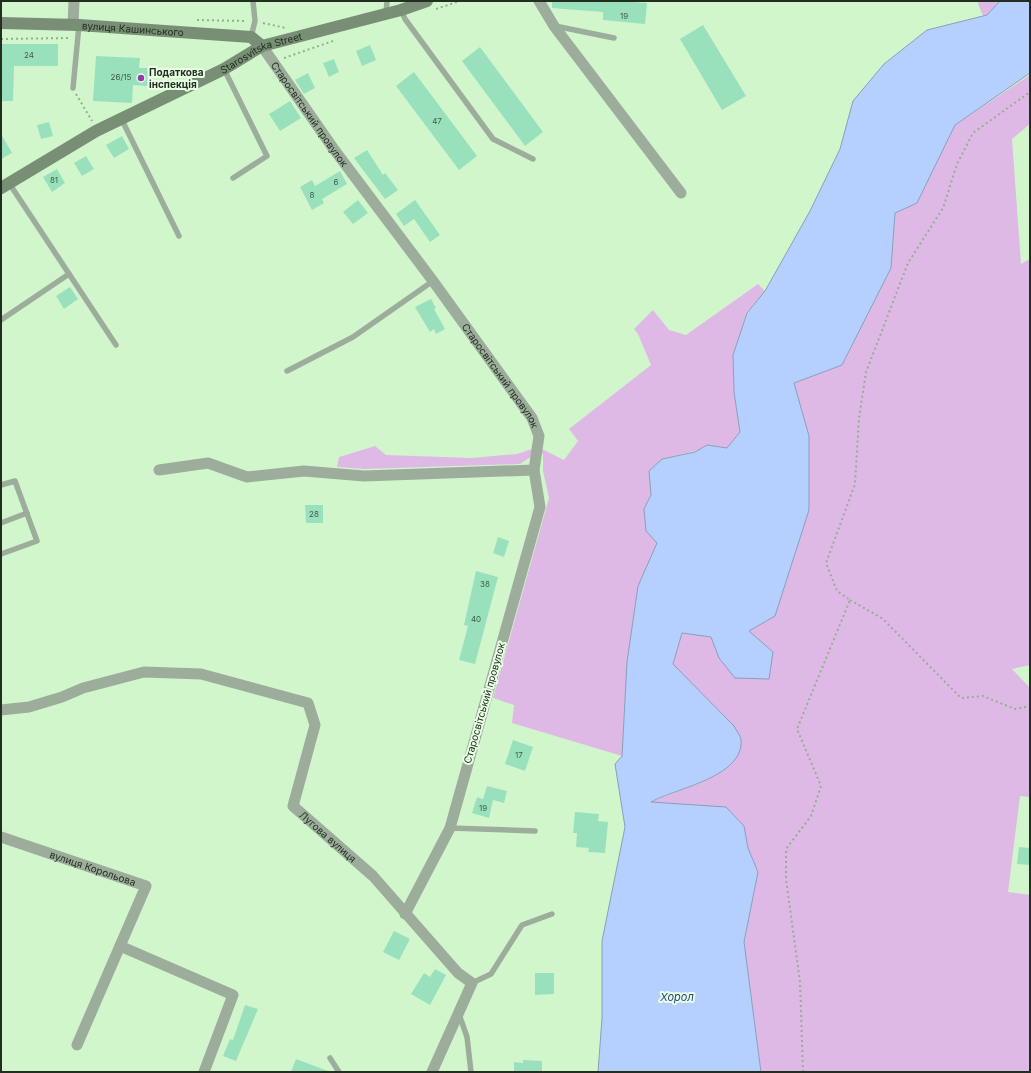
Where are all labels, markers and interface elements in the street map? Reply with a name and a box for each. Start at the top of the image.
house number: 19 [620,11,628,21]
street label: вулиця Кашинського [82,19,184,38]
street label: Starosvitska Street [218,30,304,76]
house number: 24 [24,50,34,60]
street label: Старосвітський провулок [269,59,351,169]
place label: Податкова інспекція [149,66,204,90]
house number: 26/15 [111,72,132,82]
marker: Податкова інспекція [136,73,146,83]
house number: 47 [432,116,442,126]
house number: 81 [50,175,58,185]
house number: 6 [334,177,339,187]
house number: 8 [310,190,315,200]
street label: Старосвітський провулок [460,321,541,430]
house number: 28 [309,509,319,519]
house number: 38 [480,579,490,589]
house number: 40 [471,614,481,624]
street label: Старосвітський провулок [461,641,507,765]
house number: 17 [515,750,523,760]
house number: 19 [479,803,487,813]
street label: Лугова вулиця [297,809,359,865]
street label: вулиця Корольова [48,848,137,888]
water label: Хорол [659,990,694,1004]

